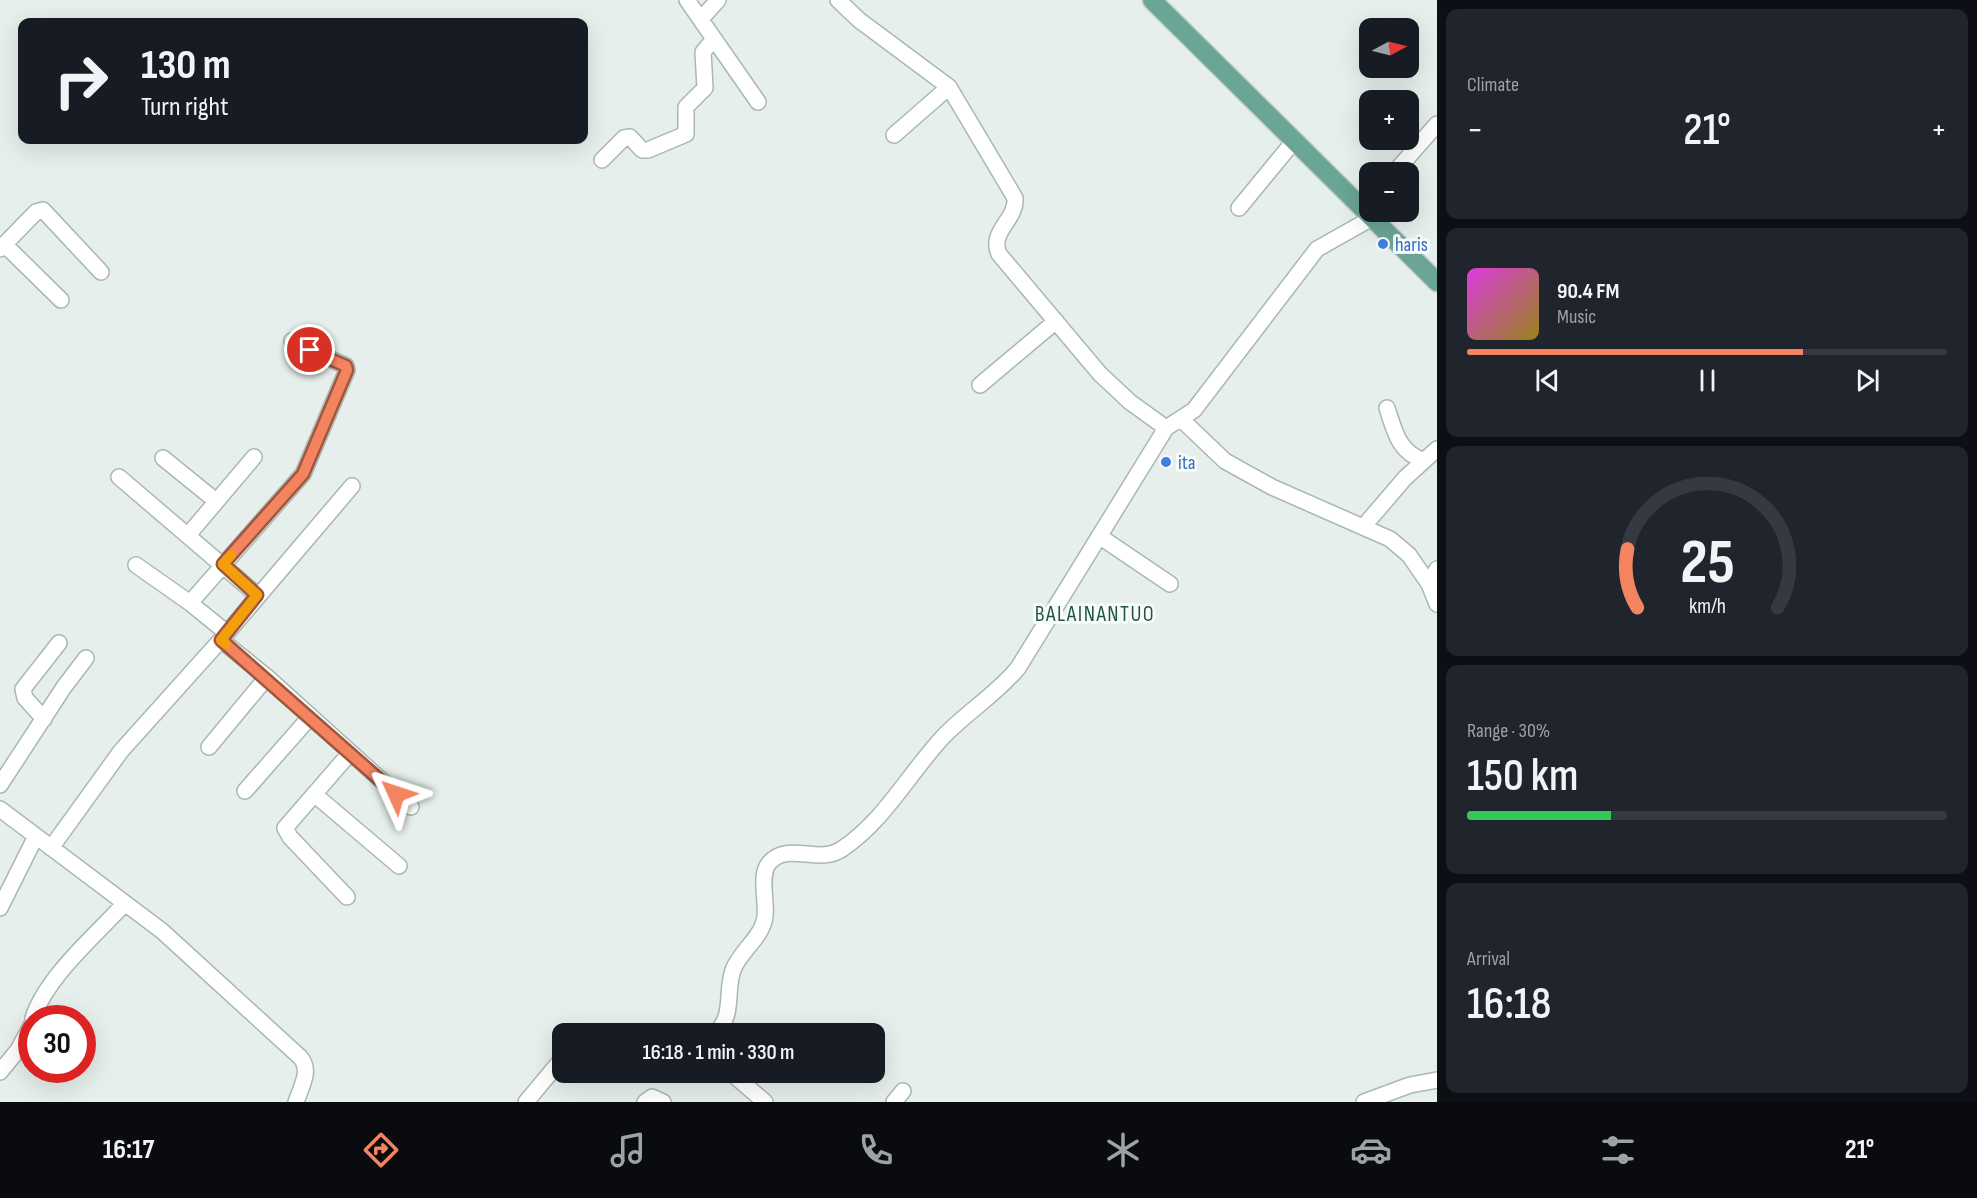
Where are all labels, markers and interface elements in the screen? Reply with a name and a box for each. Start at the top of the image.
north arrow [1359,18,1419,78]
map controls [1359,18,1419,222]
text: 130 m [141,40,231,91]
icon: right [42,42,120,120]
text: Climate [1467,73,1519,97]
button: + [1359,90,1419,150]
text: Turn right [141,91,228,123]
text: 21° [1683,103,1731,158]
text: − [1467,110,1483,150]
text: + [1931,110,1947,150]
button: − [1359,162,1419,222]
place label: haris [1395,233,1428,257]
marker: haris [1376,237,1390,251]
text: 90.4 FM [1557,278,1619,305]
text: Music [1557,305,1596,329]
pin [284,324,335,375]
icon: arrive [293,333,326,366]
icon: previous [1531,364,1564,397]
icon: pause [1691,364,1724,397]
icon: next [1851,364,1884,397]
place label: ita [1178,451,1195,475]
marker: ita [1159,455,1173,469]
text: 25 [1680,526,1734,601]
text: km/h [1688,594,1726,619]
district label: BALAINANTUO [1035,601,1155,628]
text: Range · 30% [1467,719,1550,743]
text: 150 km [1467,749,1578,804]
position arrow [364,762,428,826]
text: Arrival [1467,947,1510,971]
text: 16:18 [1467,977,1551,1032]
speed limit sign: 30 [18,1005,96,1083]
text: 16:18 · 1 min · 330 m [642,1039,795,1066]
icon: directions [360,1129,402,1171]
icon: music [607,1129,649,1171]
icon: phone [855,1129,897,1171]
icon: climate [1102,1129,1144,1171]
icon: car [1350,1129,1392,1171]
icon: filters [1597,1129,1639,1171]
text: 16:17 [103,1134,154,1166]
text: 21° [1845,1134,1874,1166]

